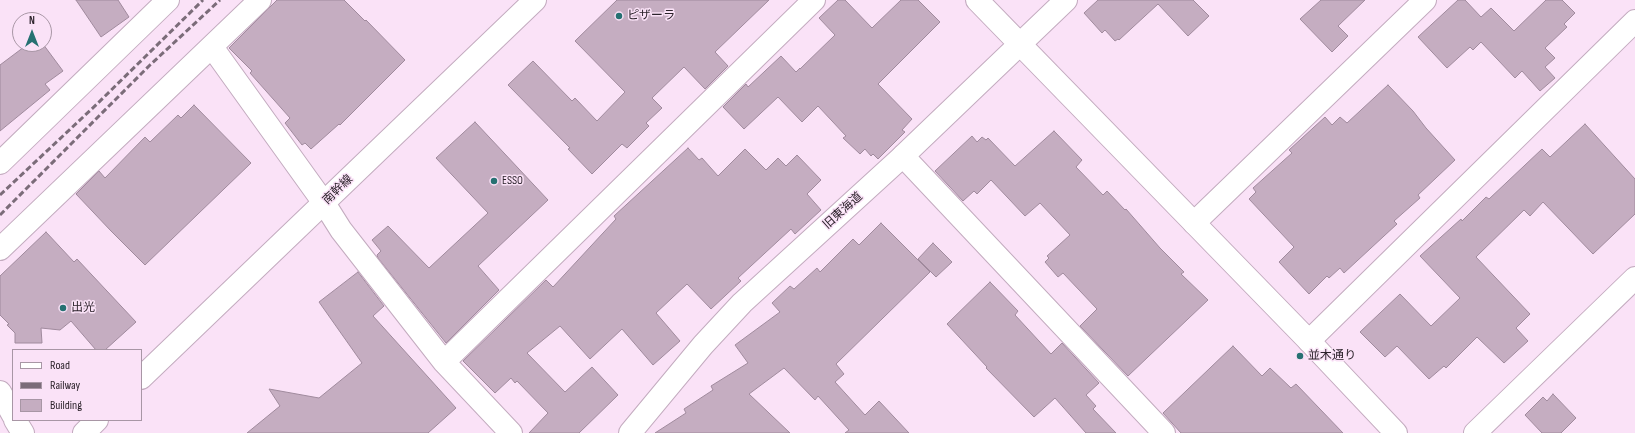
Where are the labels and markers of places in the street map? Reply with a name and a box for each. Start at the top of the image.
place label: ピザーラ [627,9,675,23]
marker: ピザーラ [614,11,624,21]
place label: ESSO [502,174,523,188]
marker: ESSO [489,176,499,186]
place label: 出光 [71,301,95,315]
marker: 出光 [58,303,68,313]
place label: 並木通り [1308,349,1356,363]
marker: 並木通り [1295,351,1305,361]

